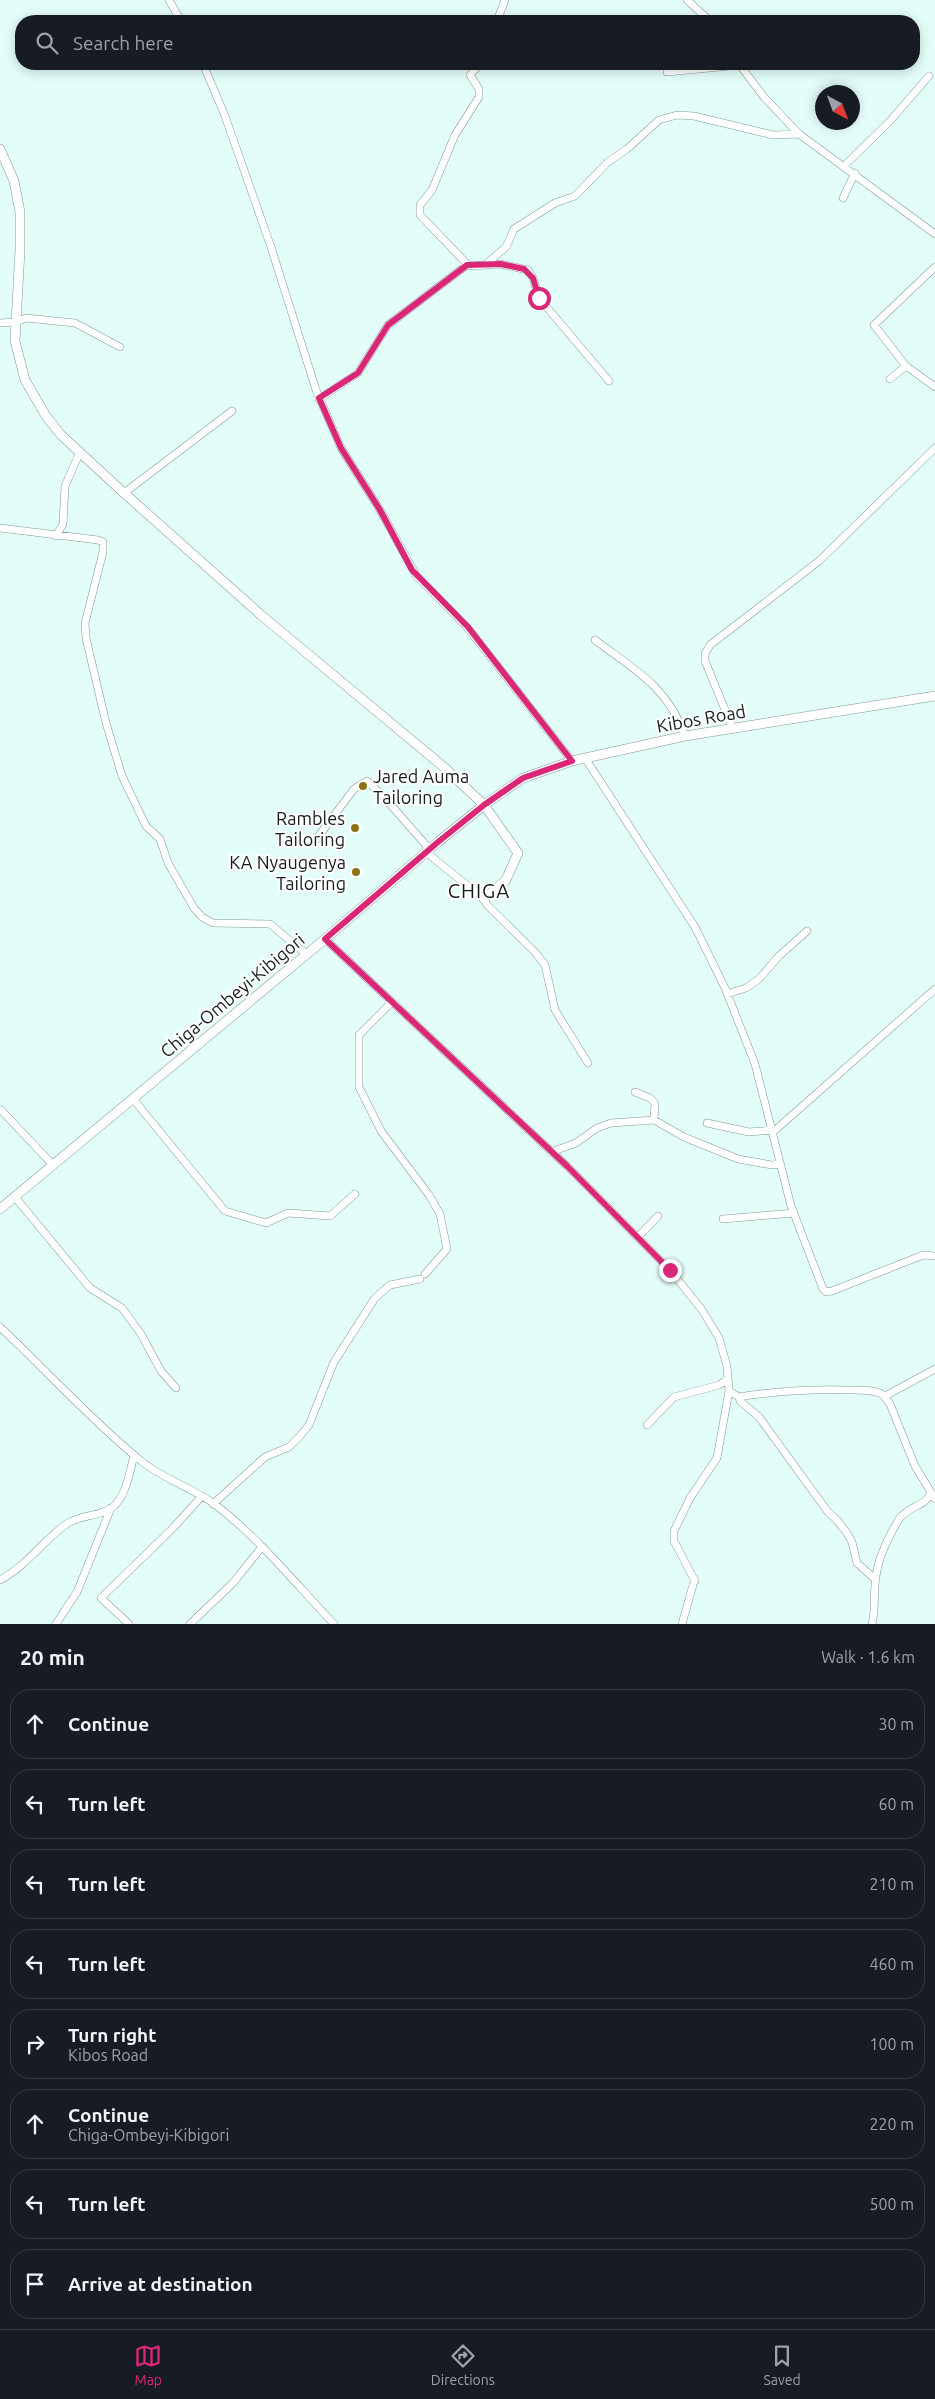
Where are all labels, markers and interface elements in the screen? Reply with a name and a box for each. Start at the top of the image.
search box [15,15,920,70]
icon: search [33,29,61,57]
text: Search here [73,32,173,54]
north arrow [815,85,860,130]
route start [528,287,551,310]
street label: Kibos Road [655,700,747,736]
place label: Jared Auma Tailoring [373,766,469,807]
marker: Jared Auma Tailoring [357,780,369,792]
place label: Rambles Tailoring [275,808,345,849]
marker: Rambles Tailoring [349,822,361,834]
place label: KA Nyaugenya Tailoring [229,852,346,893]
marker: KA Nyaugenya Tailoring [350,866,362,878]
district label: CHIGA [448,879,510,902]
street label: Chiga-Ombeyi-Kibigori [156,929,308,1061]
route end [659,1259,682,1282]
text: 20 min [20,1645,85,1669]
text: Walk · 1.6 km [821,1648,915,1666]
icon: ahead [21,1710,49,1738]
text: Continue [68,1713,149,1735]
text: 30 m [878,1715,914,1733]
icon: left [21,1790,49,1818]
text: Turn left [68,1793,146,1815]
text: 60 m [878,1795,914,1813]
icon: left [21,1870,49,1898]
text: Turn left [68,1873,146,1895]
text: 210 m [869,1875,914,1893]
icon: left [21,1950,49,1978]
text: Turn left [68,1953,146,1975]
text: 460 m [869,1955,914,1973]
text: Turn right [68,2024,156,2046]
icon: right [21,2030,49,2058]
text: 100 m [869,2035,914,2053]
text: Kibos Road [68,2046,148,2064]
text: Continue [68,2104,149,2126]
icon: ahead [21,2110,49,2138]
text: 220 m [869,2115,914,2133]
text: Chiga-Ombeyi-Kibigori [68,2126,229,2144]
icon: left [21,2190,49,2218]
text: Turn left [68,2193,146,2215]
text: 500 m [869,2195,914,2213]
icon: arrive [21,2270,49,2298]
text: Arrive at destination [68,2273,253,2295]
tab: Map [134,2342,162,2388]
tab: Directions [431,2342,495,2388]
tab: Saved [763,2342,801,2388]

